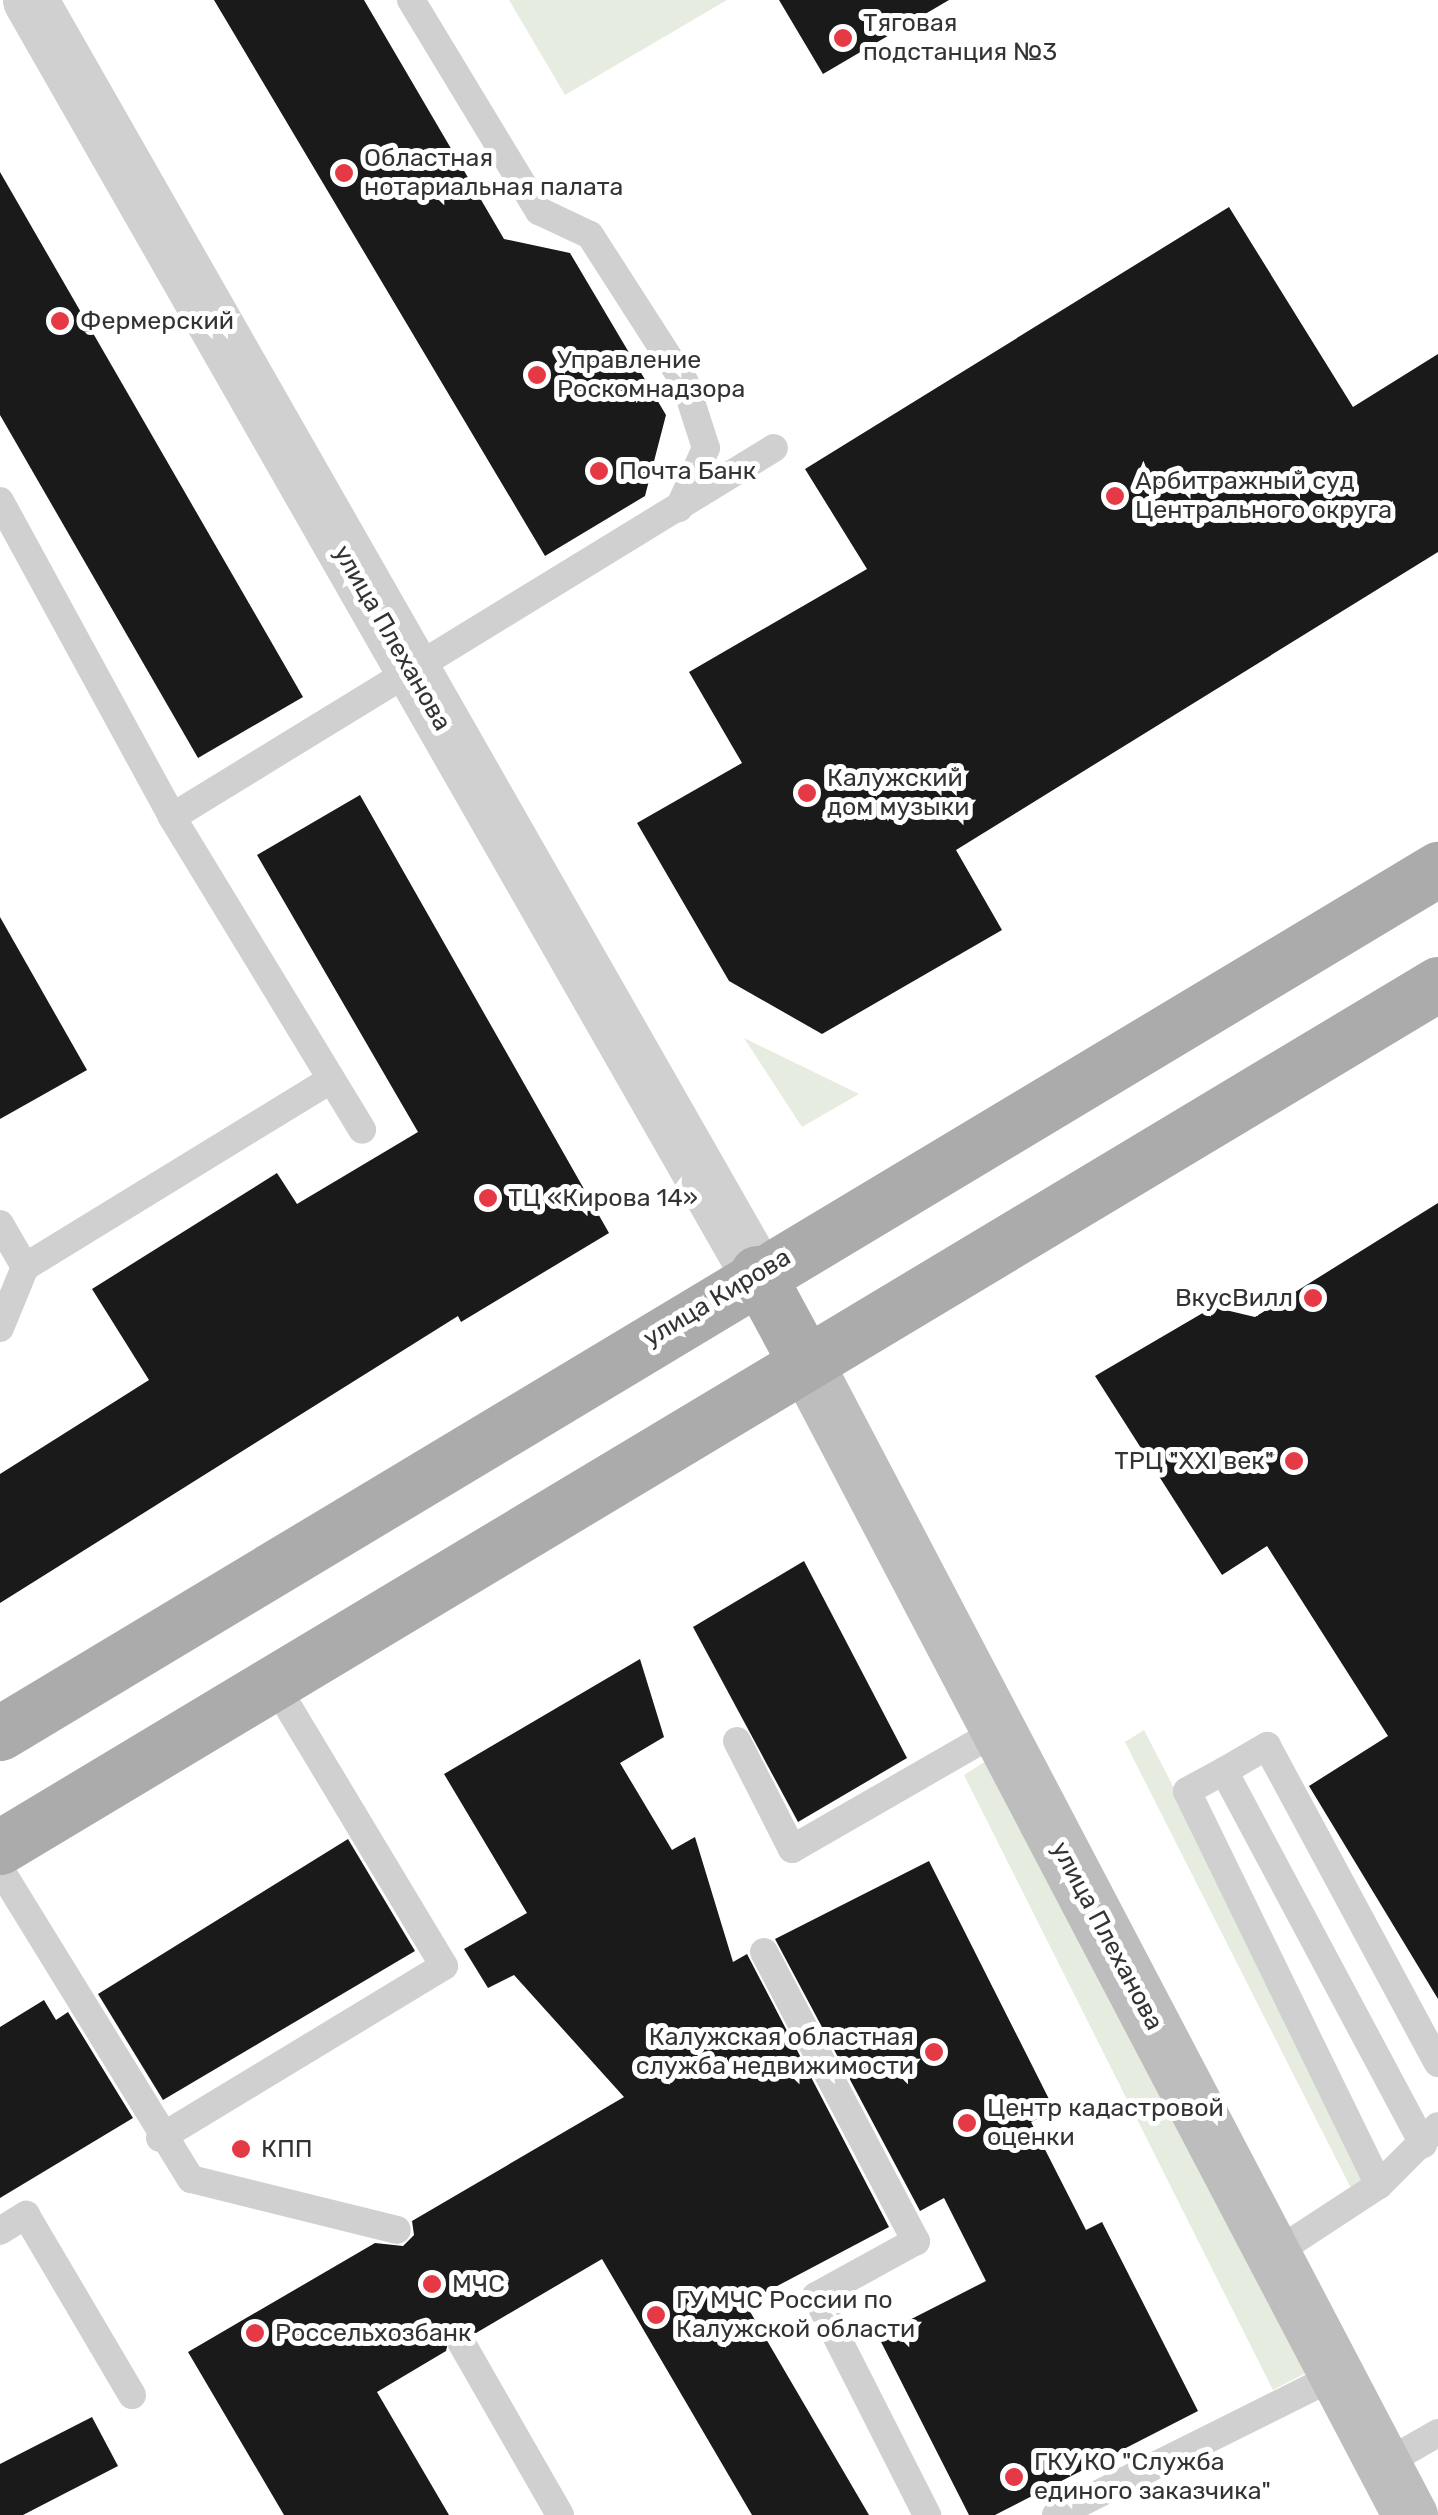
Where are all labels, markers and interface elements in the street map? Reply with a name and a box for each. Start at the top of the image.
place label: Тяговая подстанция №3 [863,9,1057,68]
marker: Тяговая подстанция №3 [832,27,854,49]
place label: Областная нотариальная палата [364,144,623,203]
marker: Областная нотариальная палата [333,162,355,184]
place label: Фермерский [80,306,234,336]
marker: Фермерский [49,310,71,332]
place label: Управление Роскомнадзора [557,346,745,405]
marker: Управление Роскомнадзора [526,364,548,386]
place label: Почта Банк [619,456,756,486]
marker: Почта Банк [588,460,610,482]
place label: Арбитражный суд Центрального округа [1135,467,1392,526]
marker: Арбитражный суд Центрального округа [1104,485,1126,507]
street label: улица Плеханова [327,540,457,736]
place label: Калужский дом музыки [827,764,969,823]
marker: Калужский дом музыки [796,782,818,804]
place label: ТЦ «Кирова 14» [508,1183,698,1213]
marker: ТЦ «Кирова 14» [477,1187,499,1209]
street label: улица Кирова [638,1242,796,1354]
place label: ВкусВилл [1175,1283,1293,1313]
marker: ВкусВилл [1302,1287,1324,1309]
place label: ТРЦ "XXI век" [1114,1446,1274,1476]
marker: ТРЦ "XXI век" [1283,1450,1305,1472]
street label: улица Плеханова [1045,1837,1169,2035]
place label: Калужская областная служба недвижимости [636,2023,914,2082]
marker: Калужская областная служба недвижимости [923,2041,945,2063]
place label: Центр кадастровой оценки [987,2094,1224,2153]
marker: Центр кадастровой оценки [956,2112,978,2134]
place label: КПП [261,2134,313,2164]
marker: КПП [230,2138,252,2160]
place label: МЧС [452,2269,505,2299]
marker: МЧС [421,2273,443,2295]
place label: ГУ МЧС России по Калужской области [676,2286,915,2345]
marker: ГУ МЧС России по Калужской области [645,2304,667,2326]
place label: Россельхозбанк [275,2318,471,2348]
marker: Россельхозбанк [244,2322,266,2344]
place label: ГКУ КО "Служба единого заказчика" [1034,2448,1271,2507]
marker: ГКУ КО "Служба единого заказчика" [1003,2466,1025,2488]

